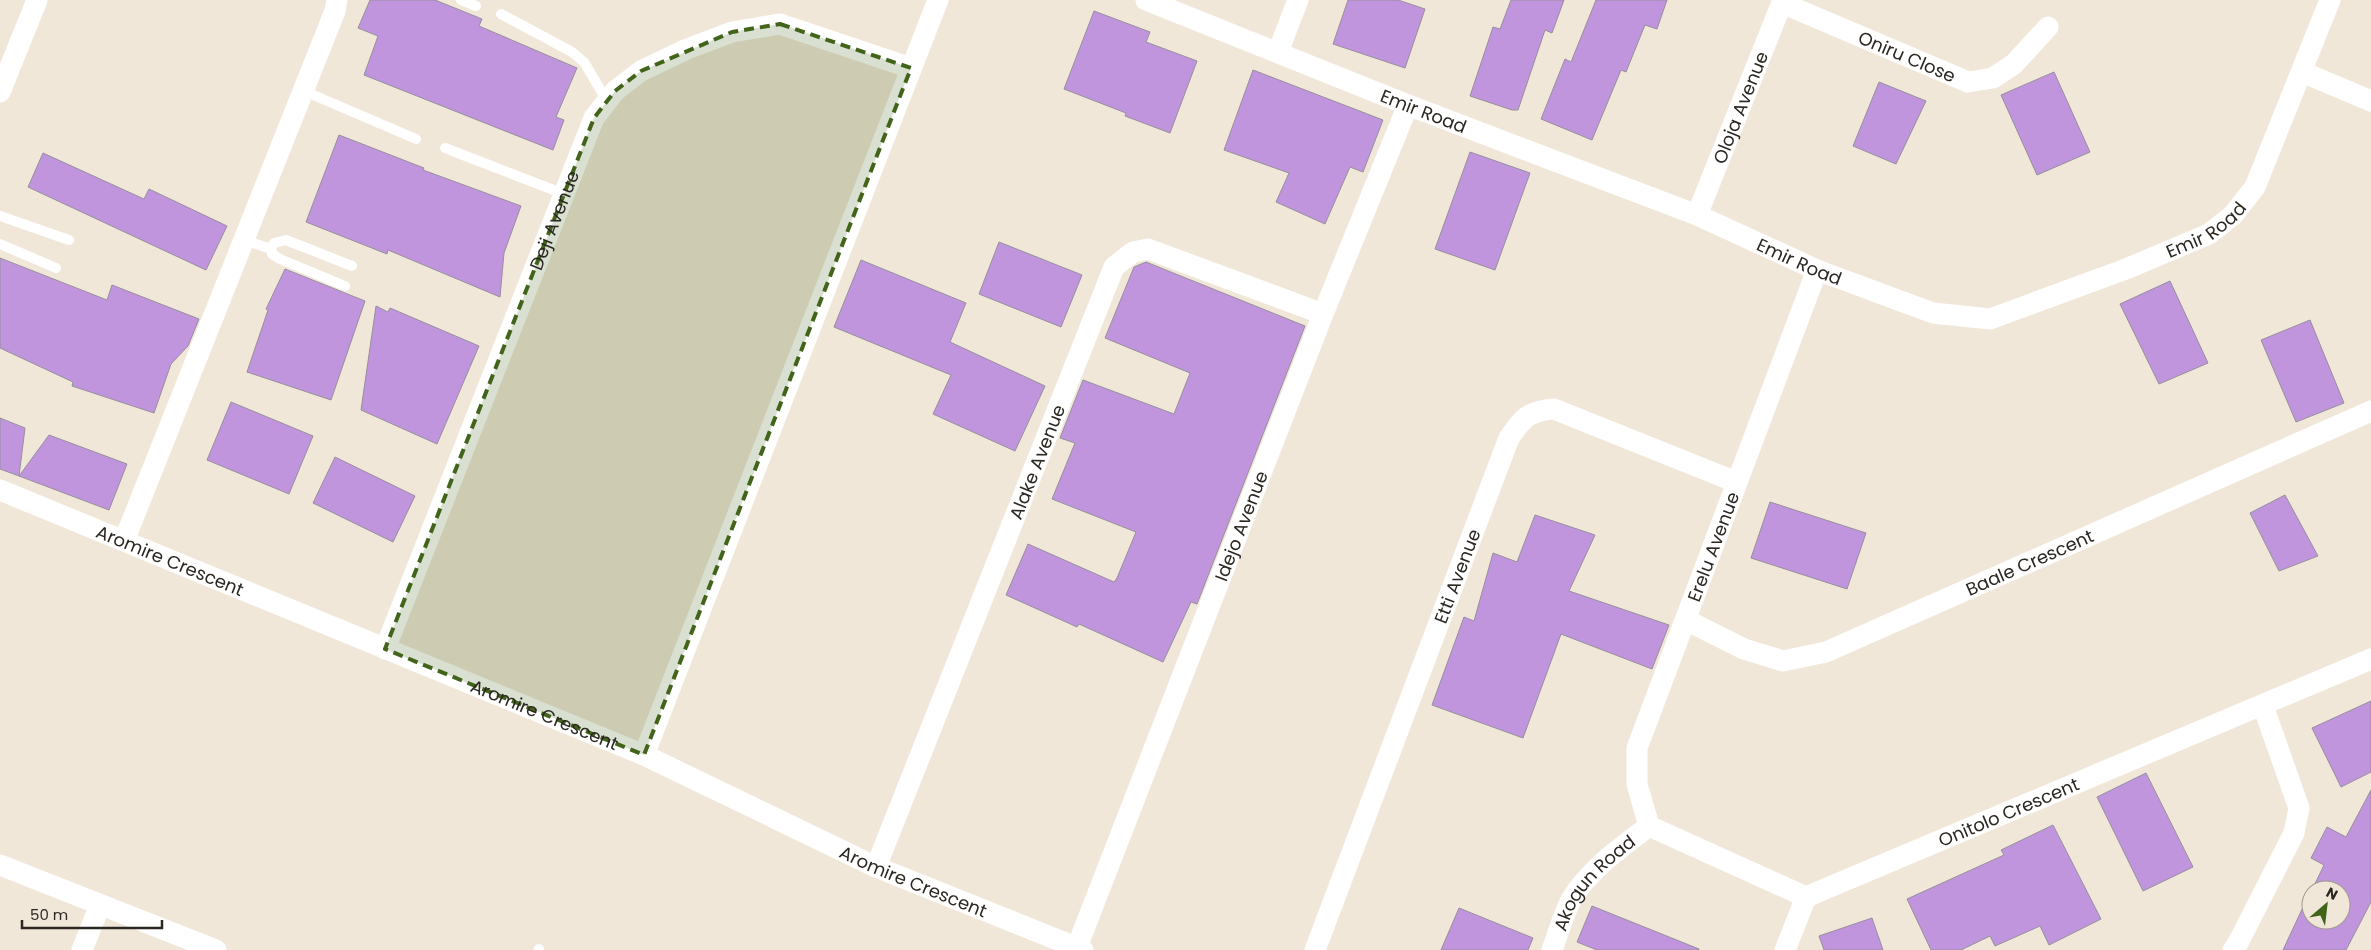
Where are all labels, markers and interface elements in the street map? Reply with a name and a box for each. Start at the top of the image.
street label: Oniru Close [1855,24,1960,88]
street label: Oloja Avenue [1706,47,1774,167]
street label: Emir Road [1377,83,1470,139]
street label: Deji Avenue [523,166,585,274]
street label: Emir Road [2162,196,2252,263]
street label: Emir Road [1753,232,1846,291]
street label: Alake Avenue [1003,401,1071,523]
street label: Idejo Avenue [1208,467,1273,584]
street label: Erelu Avenue [1681,488,1745,605]
street label: Aromire Crescent [93,518,248,602]
street label: Baale Crescent [1962,523,2097,601]
street label: Etti Avenue [1427,525,1486,627]
street label: Aromire Crescent [467,673,622,756]
street label: Onitolo Crescent [1934,771,2083,852]
street label: Akogun Road [1547,829,1640,934]
street label: Aromire Crescent [836,839,991,923]
north arrow [2301,880,2351,930]
text: N [2323,882,2341,905]
scale bar [22,898,162,930]
text: 50 m [30,904,68,925]

